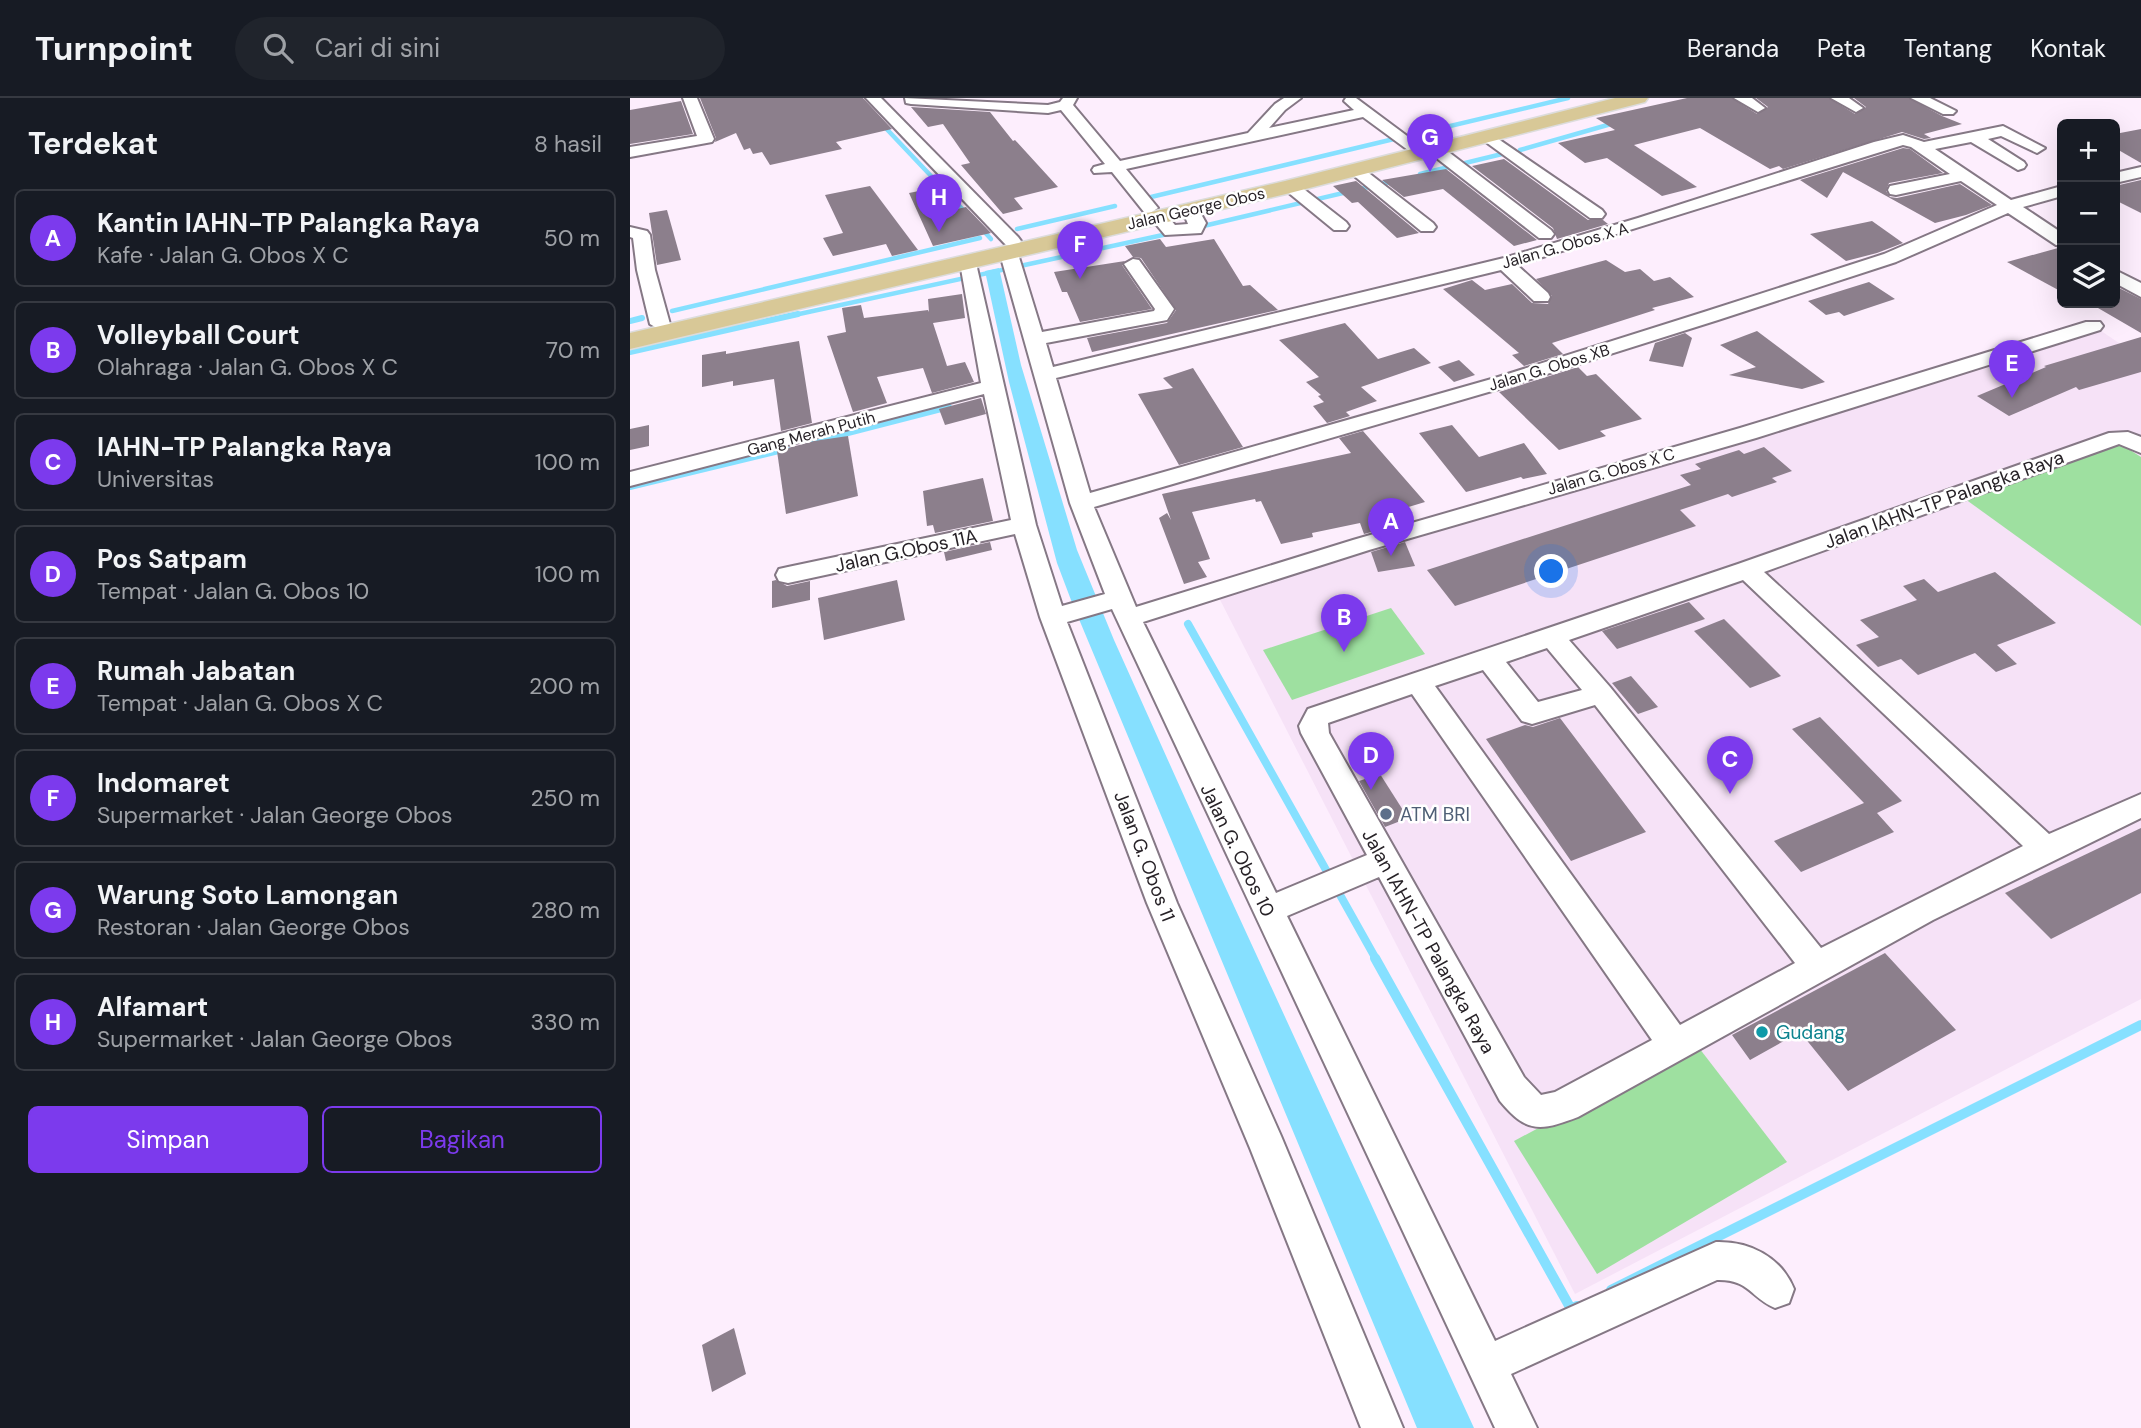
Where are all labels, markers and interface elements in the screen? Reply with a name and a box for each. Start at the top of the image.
search box [235,17,725,80]
text: Turnpoint [35,27,193,70]
icon: search [259,29,297,67]
text: Cari di sini [315,31,440,65]
text: Beranda [1687,33,1779,64]
text: Peta [1817,33,1866,64]
text: Tentang [1904,33,1992,64]
text: Kontak [2030,33,2106,64]
pin: G [1407,114,1453,172]
map controls [2057,119,2120,308]
button: + [2057,119,2120,182]
text: Terdekat [28,124,158,163]
text: 8 hasil [534,129,602,159]
pin: H [916,174,962,232]
street label: Jalan George Obos [1125,182,1267,235]
button: − [2057,182,2120,245]
text: Kantin IAHN-TP Palangka Raya [97,206,480,240]
street label: Jalan G. Obos X A [1499,217,1631,274]
pin: F [1057,221,1103,279]
text: A [45,223,61,253]
text: 50 m [544,223,600,253]
text: Kafe · Jalan G. Obos X C [97,240,349,270]
button: layers [2057,245,2120,308]
text: Volleyball Court [97,318,299,352]
text: B [46,335,60,365]
text: 70 m [546,335,600,365]
street label: Jalan G. Obos XB [1486,339,1612,396]
pin: E [1989,340,2035,398]
text: Olahraga · Jalan G. Obos X C [97,352,398,382]
street label: Gang Merah Putih [745,406,877,461]
text: IAHN-TP Palangka Raya [97,430,392,464]
street label: Jalan G. Obos X C [1545,443,1677,500]
street label: Jalan IAHN-TP Palangka Raya [1821,444,2067,554]
text: C [45,447,61,477]
text: 100 m [535,447,600,477]
text: Universitas [97,464,214,494]
pin: A [1368,498,1414,556]
street label: Jalan G.Obos 11A [833,523,980,578]
text: Pos Satpam [97,542,247,576]
your location [1534,554,1568,588]
text: D [45,559,61,589]
text: 100 m [535,559,600,589]
text: Tempat · Jalan G. Obos 10 [97,576,369,606]
pin: B [1321,594,1367,652]
text: Rumah Jabatan [97,654,295,688]
text: E [46,671,60,701]
text: 200 m [529,671,600,701]
text: Tempat · Jalan G. Obos X C [97,688,383,718]
pin: D [1348,732,1394,790]
pin: C [1707,736,1753,794]
text: Indomaret [97,766,230,800]
street label: Jalan G. Obos 10 [1195,780,1281,921]
text: F [47,783,59,813]
text: 250 m [530,783,600,813]
street label: Jalan G. Obos 11 [1108,787,1181,925]
text: Supermarket · Jalan George Obos [97,800,453,830]
place label: ATM BRI [1400,802,1470,827]
marker: ATM BRI [1378,806,1394,822]
street label: Jalan IAHN-TP Palangka Raya [1356,825,1501,1058]
text: Warung Soto Lamongan [97,878,398,912]
text: G [44,895,62,925]
text: 280 m [531,895,600,925]
text: Restoran · Jalan George Obos [97,912,410,942]
text: Alfamart [97,990,208,1024]
text: H [45,1007,61,1037]
text: 330 m [530,1007,600,1037]
place label: Gudang [1776,1020,1845,1045]
text: Supermarket · Jalan George Obos [97,1024,453,1054]
marker: Gudang [1754,1024,1770,1040]
button: Simpan [28,1106,308,1173]
button: Bagikan [322,1106,602,1173]

